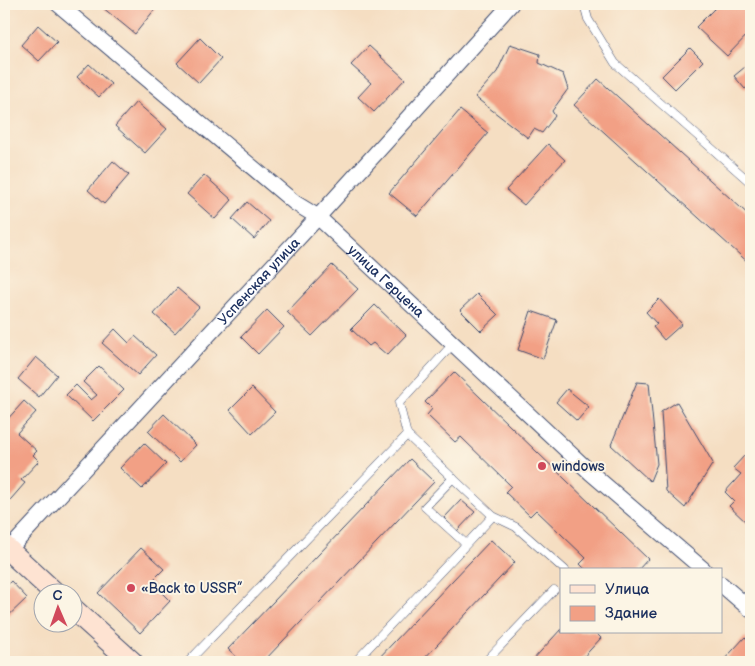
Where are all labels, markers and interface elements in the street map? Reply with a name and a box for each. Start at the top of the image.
street label: Успенская улица [214,234,304,328]
street label: улица Герцена [344,242,428,322]
place label: windows [552,458,605,475]
marker: windows [536,460,548,472]
legend [560,568,722,634]
place label: «Back to USSR” [141,580,243,597]
text: Улица [605,580,650,599]
marker: «Back to USSR” [125,582,137,594]
north arrow [32,584,82,634]
text: С [52,587,63,604]
text: Здание [605,604,657,623]

